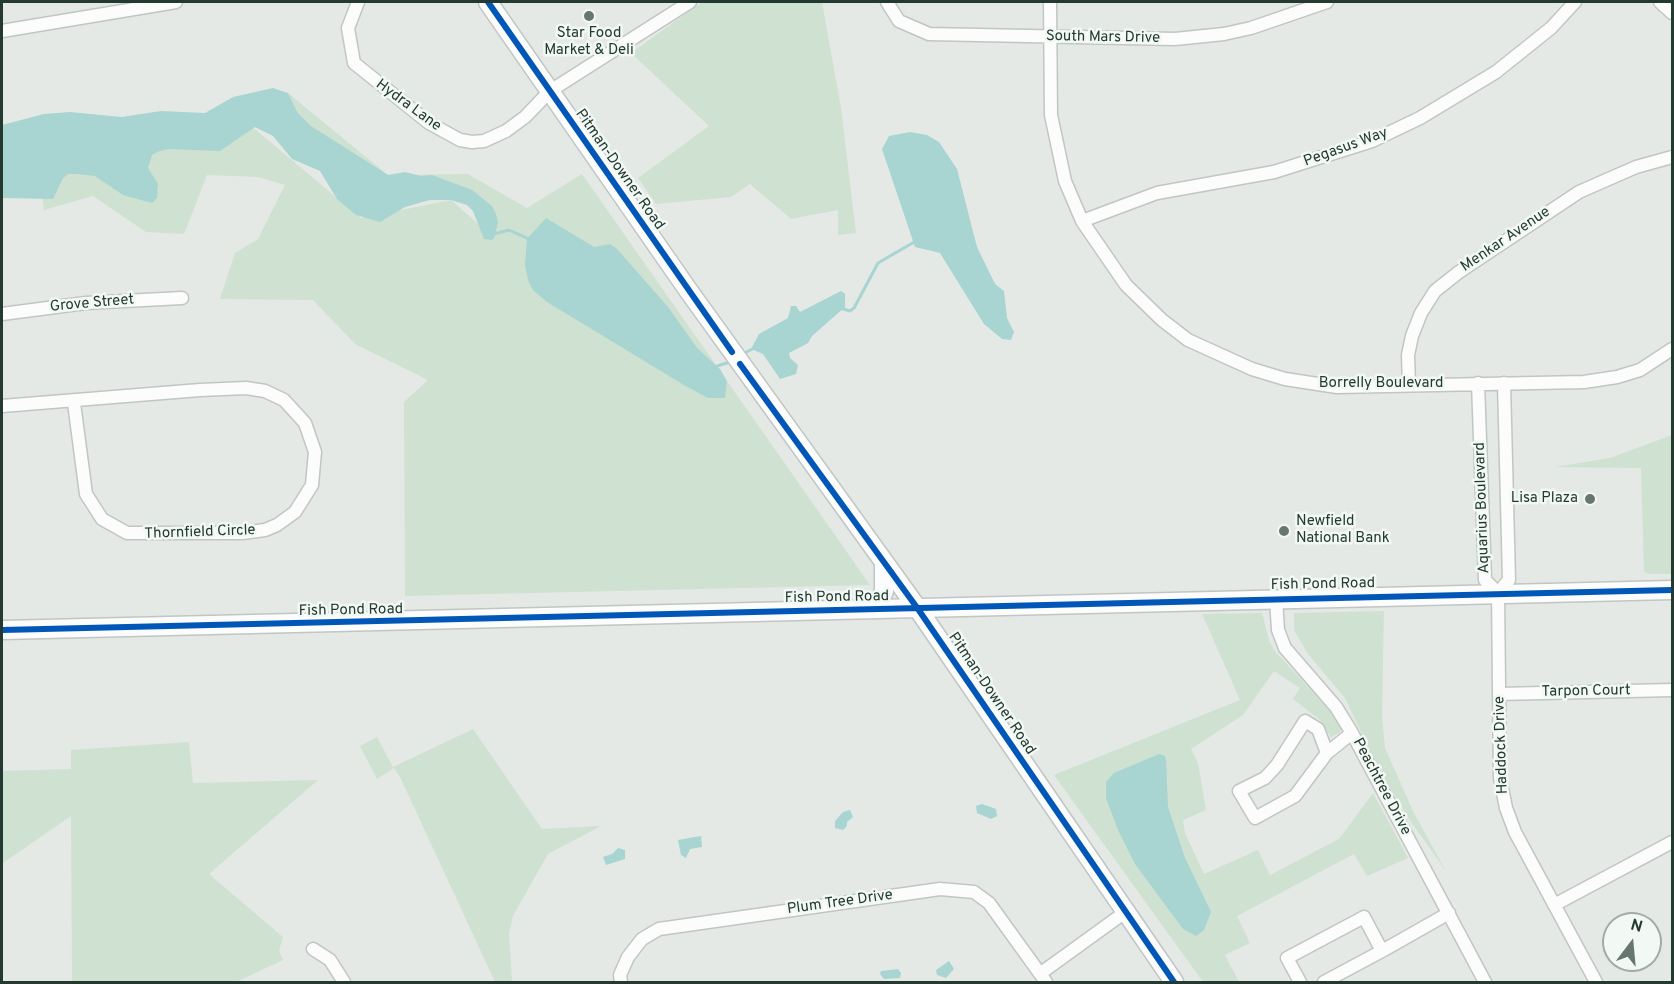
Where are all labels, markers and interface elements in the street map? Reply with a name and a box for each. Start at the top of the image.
marker: Star Food Market & Deli [582,9,596,23]
place label: Star Food Market & Deli [544,25,634,60]
street label: South Mars Drive [1046,28,1160,48]
street label: Hydra Lane [372,76,444,136]
street label: Pitman-Downer Road [570,106,668,234]
street label: Pegasus Way [1301,124,1391,172]
street label: Menkar Avenue [1458,203,1554,277]
street label: Grove Street [49,291,135,317]
street label: Borrelly Boulevard [1319,375,1443,393]
street label: Aquarius Boulevard [1472,442,1494,574]
place label: Lisa Plaza [1511,490,1578,508]
marker: Lisa Plaza [1583,492,1597,506]
place label: Newfield National Bank [1296,513,1390,548]
street label: Thornfield Circle [144,522,256,544]
marker: Newfield National Bank [1277,524,1291,538]
street label: Fish Pond Road [1271,575,1375,595]
street label: Fish Pond Road [785,588,889,608]
street label: Fish Pond Road [299,601,403,621]
street label: Pitman-Downer Road [943,630,1039,758]
street label: Tarpon Court [1541,682,1631,702]
street label: Haddock Drive [1491,696,1513,794]
street label: Peachtree Drive [1348,735,1414,839]
street label: Plum Tree Drive [786,887,894,919]
north arrow [1602,912,1662,972]
text: N [1628,915,1645,938]

